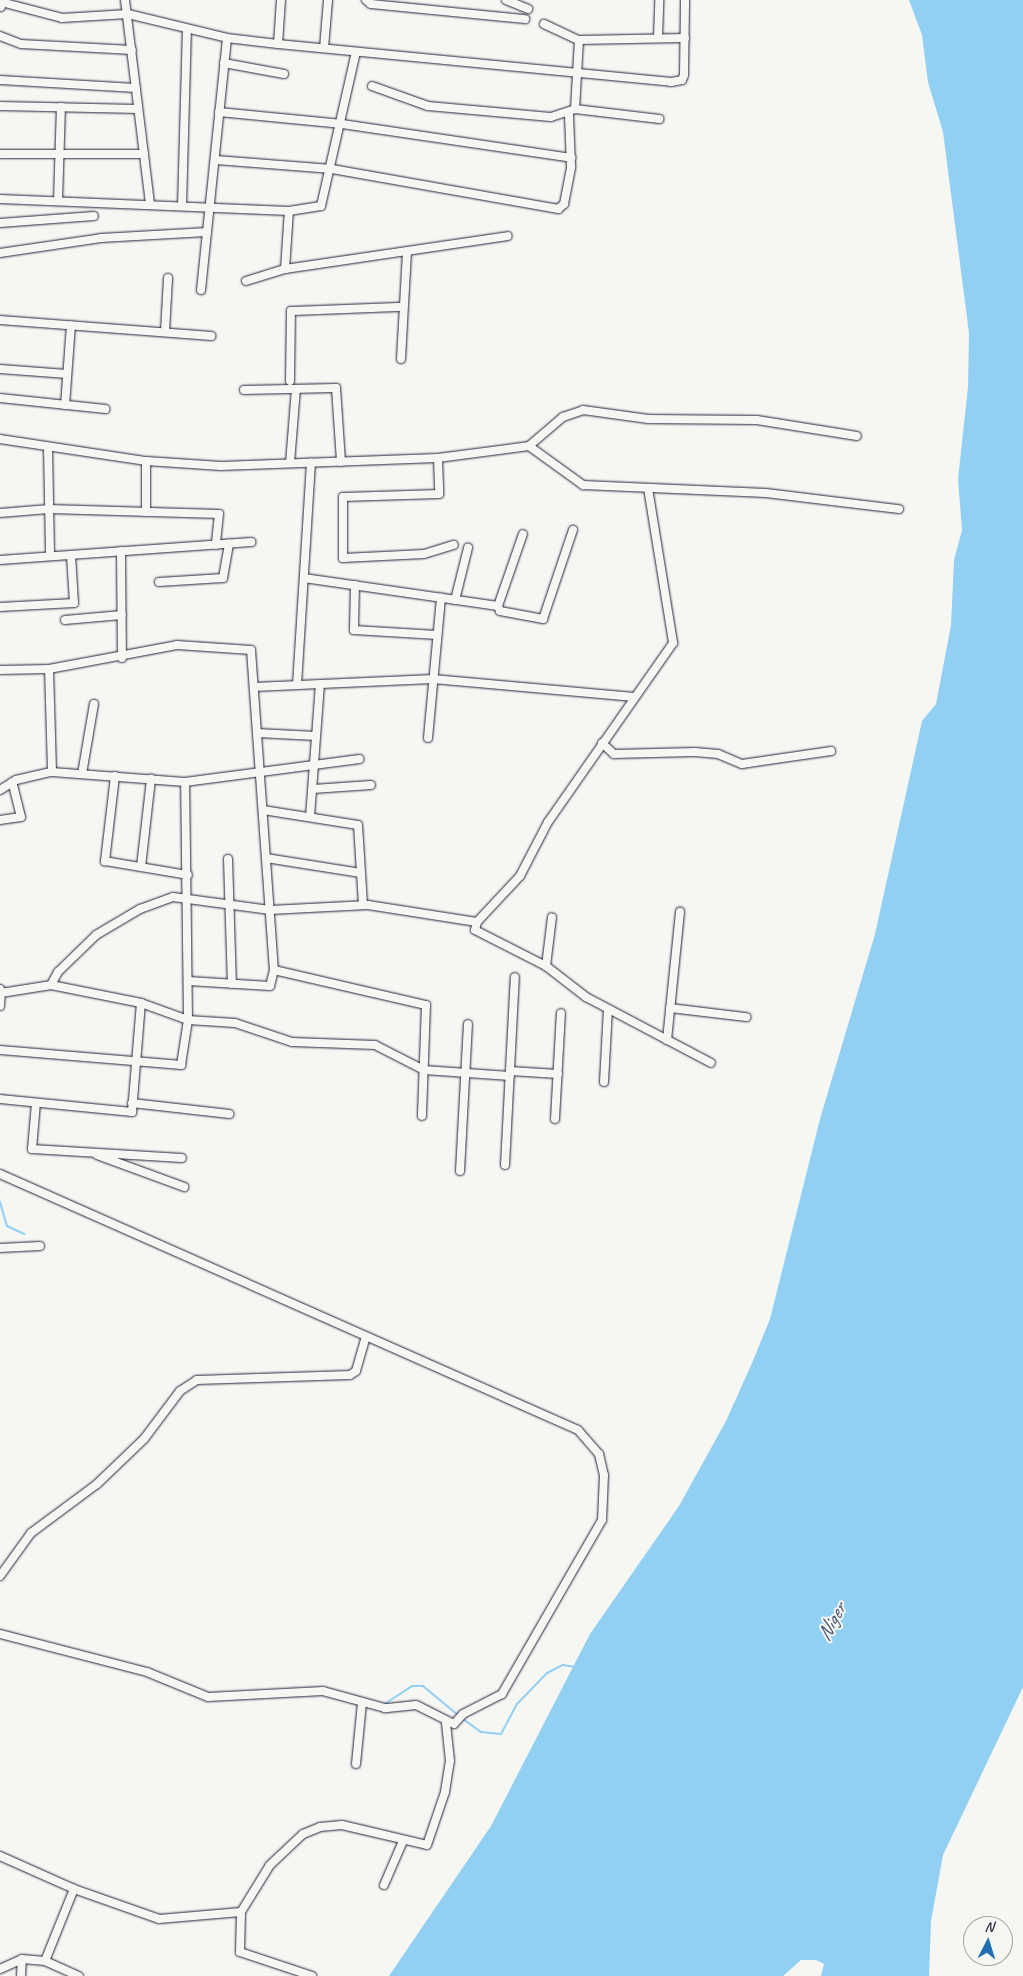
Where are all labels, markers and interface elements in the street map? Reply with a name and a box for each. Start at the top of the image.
water label: Niger [811,1599,851,1645]
north arrow [963,1916,1013,1966]
text: N [984,1918,994,1935]

